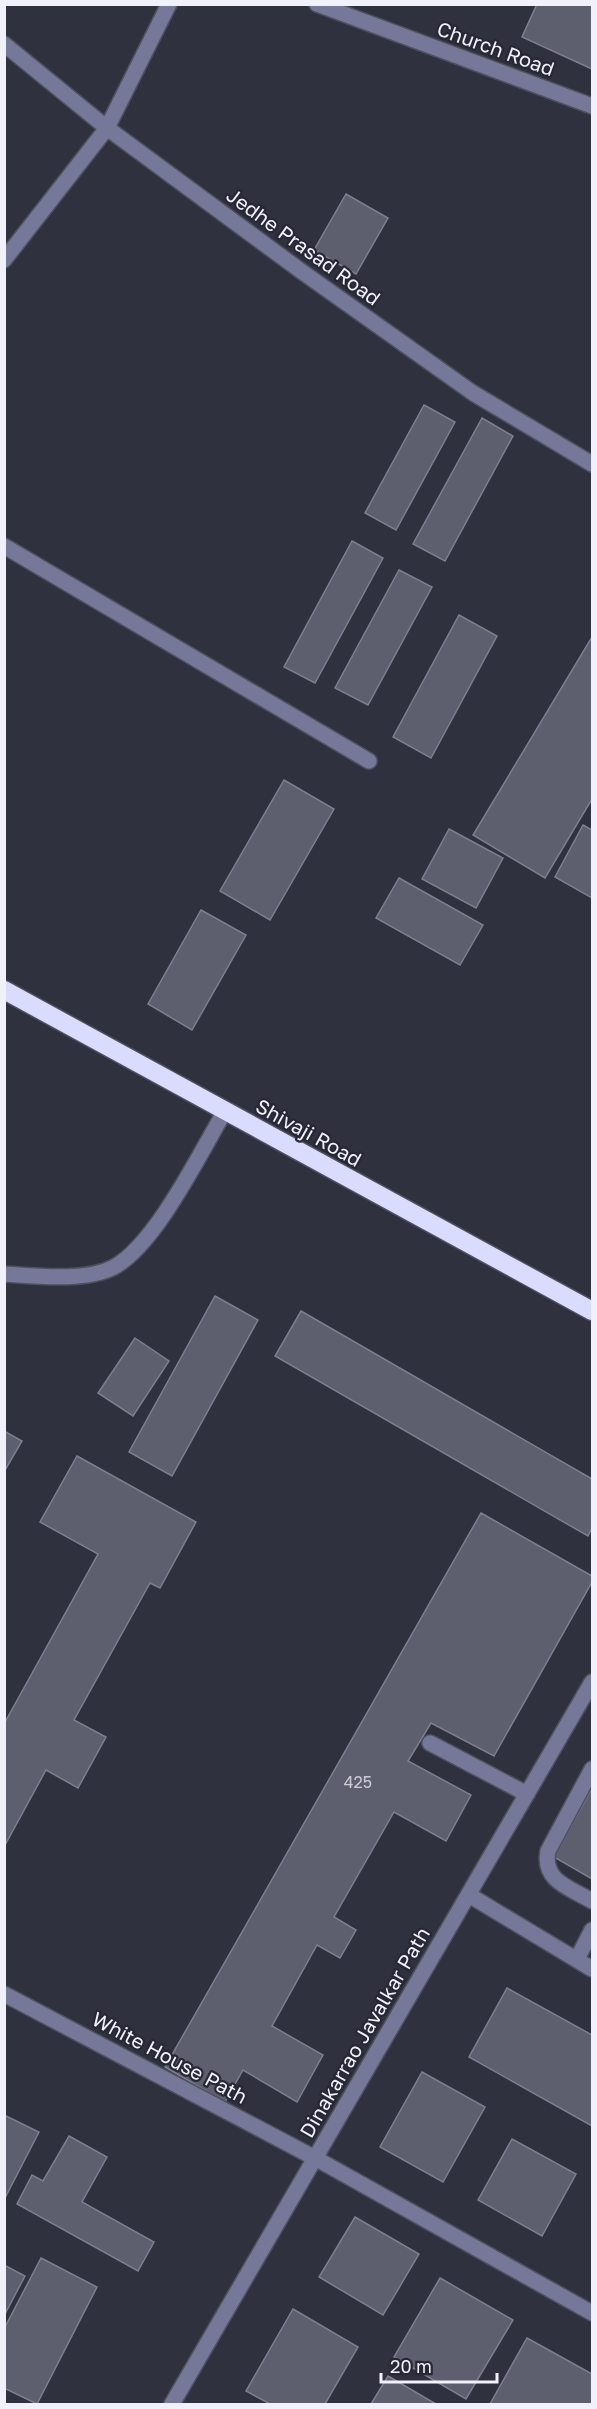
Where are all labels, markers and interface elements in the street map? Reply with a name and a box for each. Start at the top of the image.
street label: Church Road [434,16,558,80]
street label: Jedhe Prasad Road [222,182,386,310]
street label: Shivaji Road [252,1093,366,1171]
house number: 425 [344,1772,372,1792]
street label: Dinakarrao Javalkar Path [294,1923,434,2141]
street label: White House Path [88,2006,252,2108]
scale bar [381,2346,496,2384]
text: 20 m [390,2355,432,2377]

